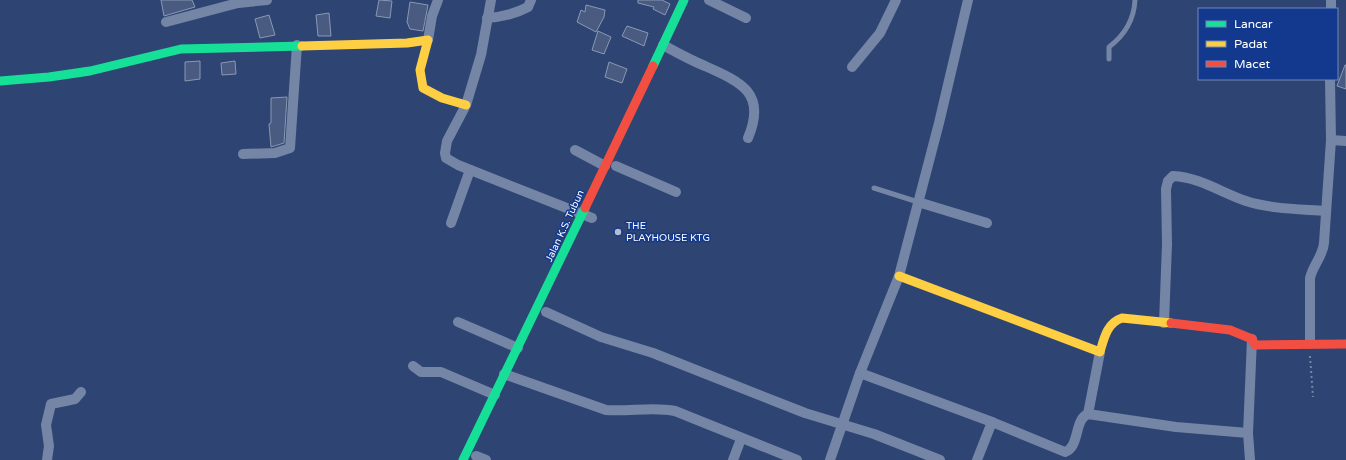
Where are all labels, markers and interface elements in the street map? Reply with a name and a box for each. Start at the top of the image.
legend [1198,8,1338,80]
text: Lancar [1234,17,1273,31]
text: Padat [1234,37,1268,51]
text: Macet [1234,57,1270,71]
street label: Jalan K.S. Tubun [543,188,587,264]
place label: THE PLAYHOUSE KTG [626,220,710,244]
marker: THE PLAYHOUSE KTG [613,227,623,237]

